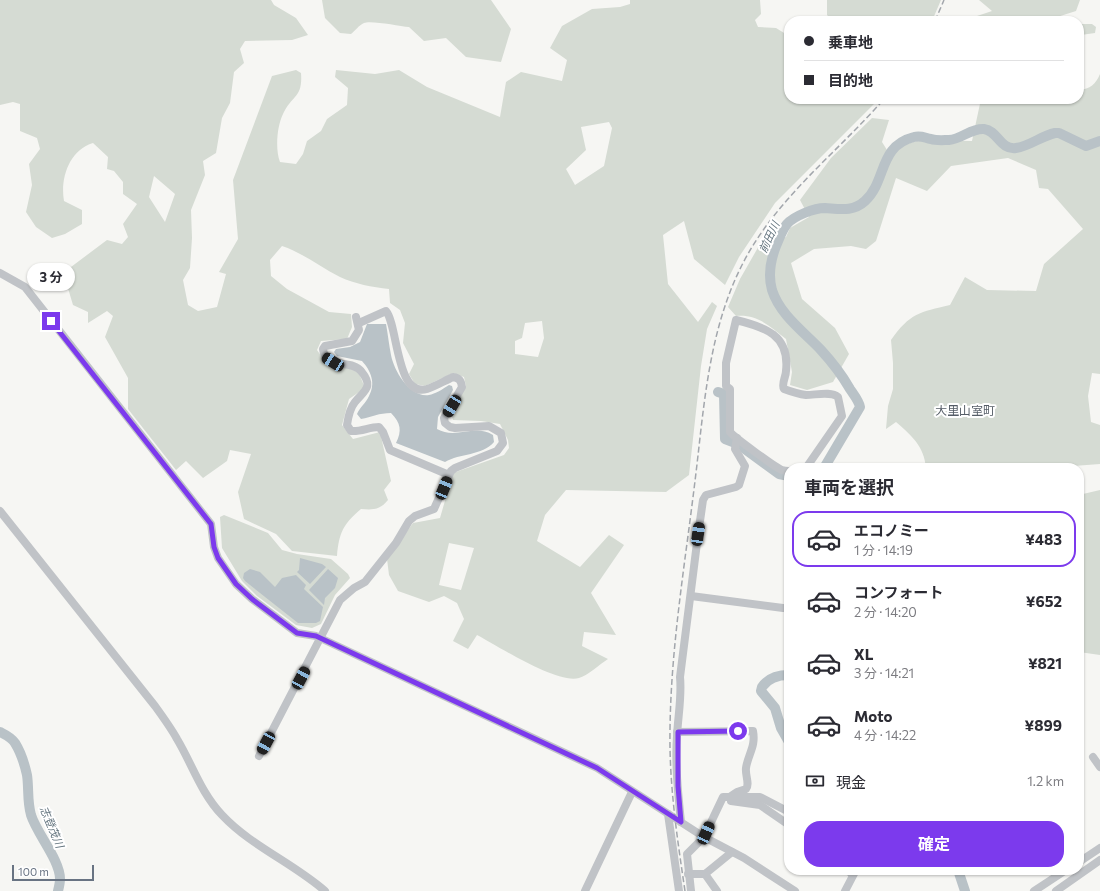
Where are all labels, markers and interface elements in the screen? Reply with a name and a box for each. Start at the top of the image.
text: 乗車地 [828,33,873,51]
text: 目的地 [828,71,873,89]
water label: 前田川 [756,218,782,254]
callout: 3 分 [27,263,75,291]
text: 3 分 [39,269,63,285]
route end [42,312,60,330]
car [320,351,346,373]
car [441,393,463,419]
district label: 大里山室町 [935,403,995,417]
car [434,475,454,501]
text: 車両を選択 [804,476,894,498]
car [690,521,706,547]
icon: car [806,521,842,557]
text: エコノミー [854,521,929,539]
text: ¥483 [1025,530,1062,548]
text: 1 分 · 14:19 [854,542,913,558]
icon: car [806,583,842,619]
text: コンフォート [854,583,944,601]
text: ¥652 [1026,592,1062,610]
text: 2 分 · 14:20 [854,604,917,620]
icon: car [806,645,842,681]
text: XL [854,645,873,663]
text: ¥821 [1028,654,1062,672]
car [290,665,312,691]
text: 3 分 · 14:21 [854,665,914,681]
icon: car [806,707,842,743]
text: Moto [854,707,893,725]
text: ¥899 [1025,716,1062,734]
route start [729,722,747,740]
text: 4 分 · 14:22 [854,727,916,743]
car [255,730,277,756]
icon: cash [804,770,826,792]
text: 現金 [836,773,866,791]
text: 1.2 km [1027,773,1064,789]
water label: 志登茂川 [38,804,67,851]
car [696,820,716,846]
button: 確定 [804,821,1064,867]
scale bar [12,863,94,882]
text: 100 m [18,865,49,878]

